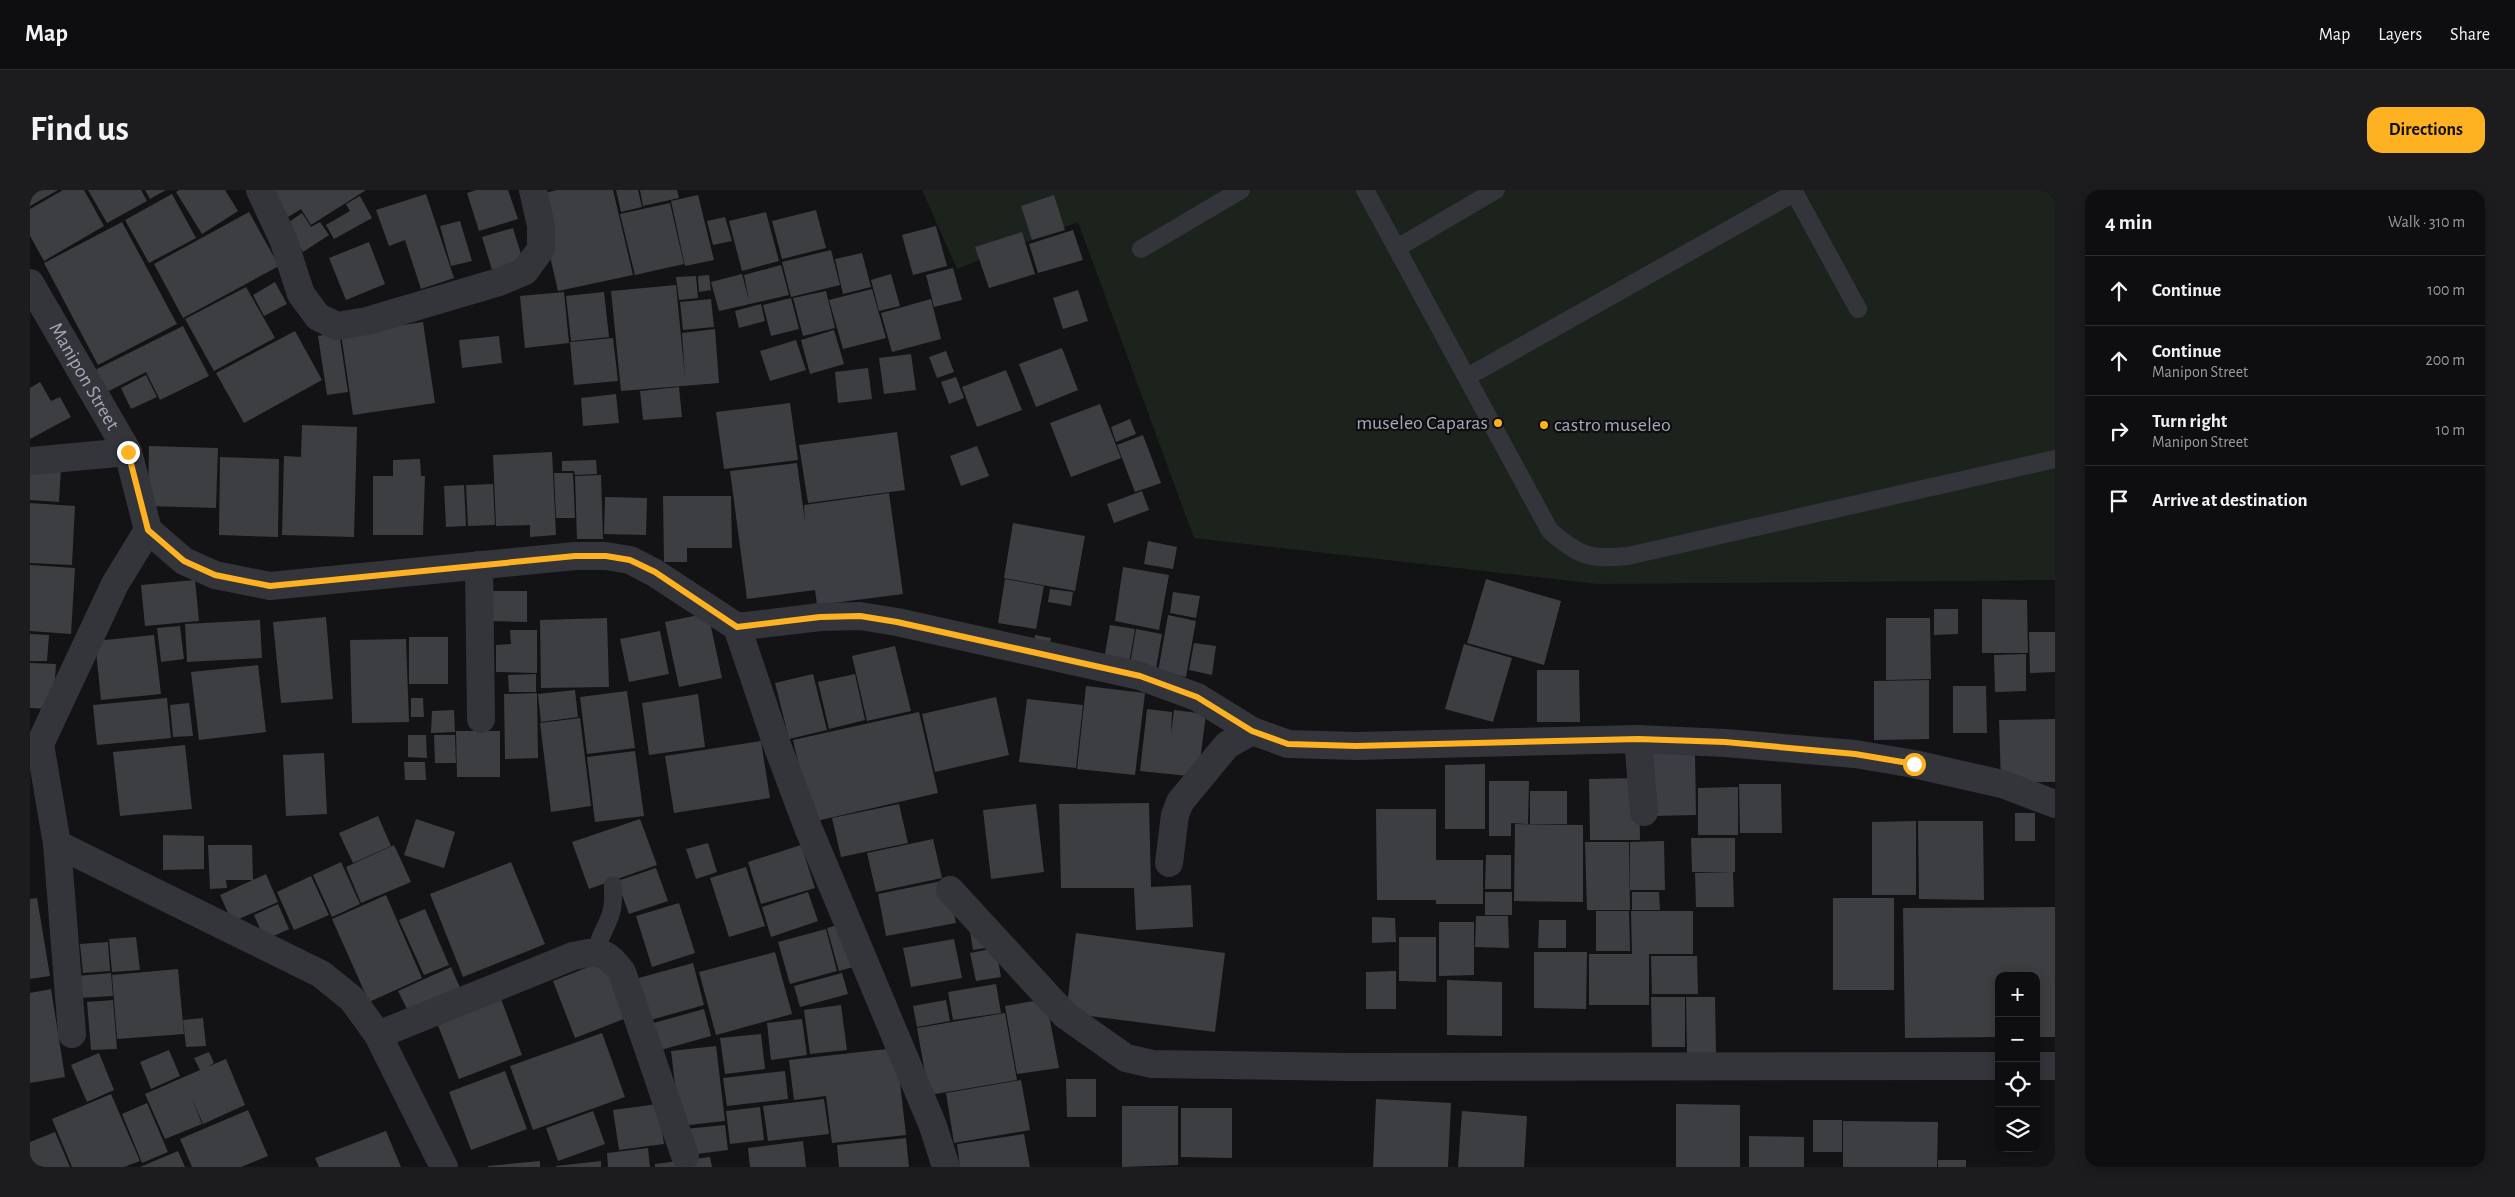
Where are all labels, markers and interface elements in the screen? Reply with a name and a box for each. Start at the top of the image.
text: Map [25,22,68,46]
text: Map [2319,26,2350,44]
text: Layers [2378,26,2422,44]
text: Share [2450,26,2490,44]
button: Directions [2367,107,2485,153]
text: Find us [30,112,129,147]
text: 4 min [2105,212,2152,233]
text: Walk · 310 m [2388,214,2465,230]
icon: ahead [2105,277,2133,305]
text: Continue [2152,281,2221,300]
text: 100 m [2427,282,2465,298]
street label: Manipon Street [45,319,123,434]
text: Continue [2152,342,2221,361]
icon: ahead [2105,347,2133,375]
text: 200 m [2425,352,2465,368]
text: Manipon Street [2152,364,2248,380]
text: Turn right [2152,412,2227,431]
place label: museleo Caparas [1356,413,1488,433]
place label: castro museleo [1554,415,1671,435]
marker: museleo Caparas [1492,417,1504,429]
icon: right [2105,417,2133,445]
marker: castro museleo [1538,419,1550,431]
text: 10 m [2436,422,2465,438]
text: Manipon Street [2152,434,2248,450]
route end [117,441,140,464]
icon: arrive [2105,487,2133,515]
text: Arrive at destination [2152,491,2308,510]
route start [1903,753,1926,776]
map controls [1995,972,2040,1152]
button: + [1995,972,2040,1017]
button: − [1995,1017,2040,1062]
button: locate [1995,1062,2040,1107]
button: layers [1995,1107,2040,1152]

